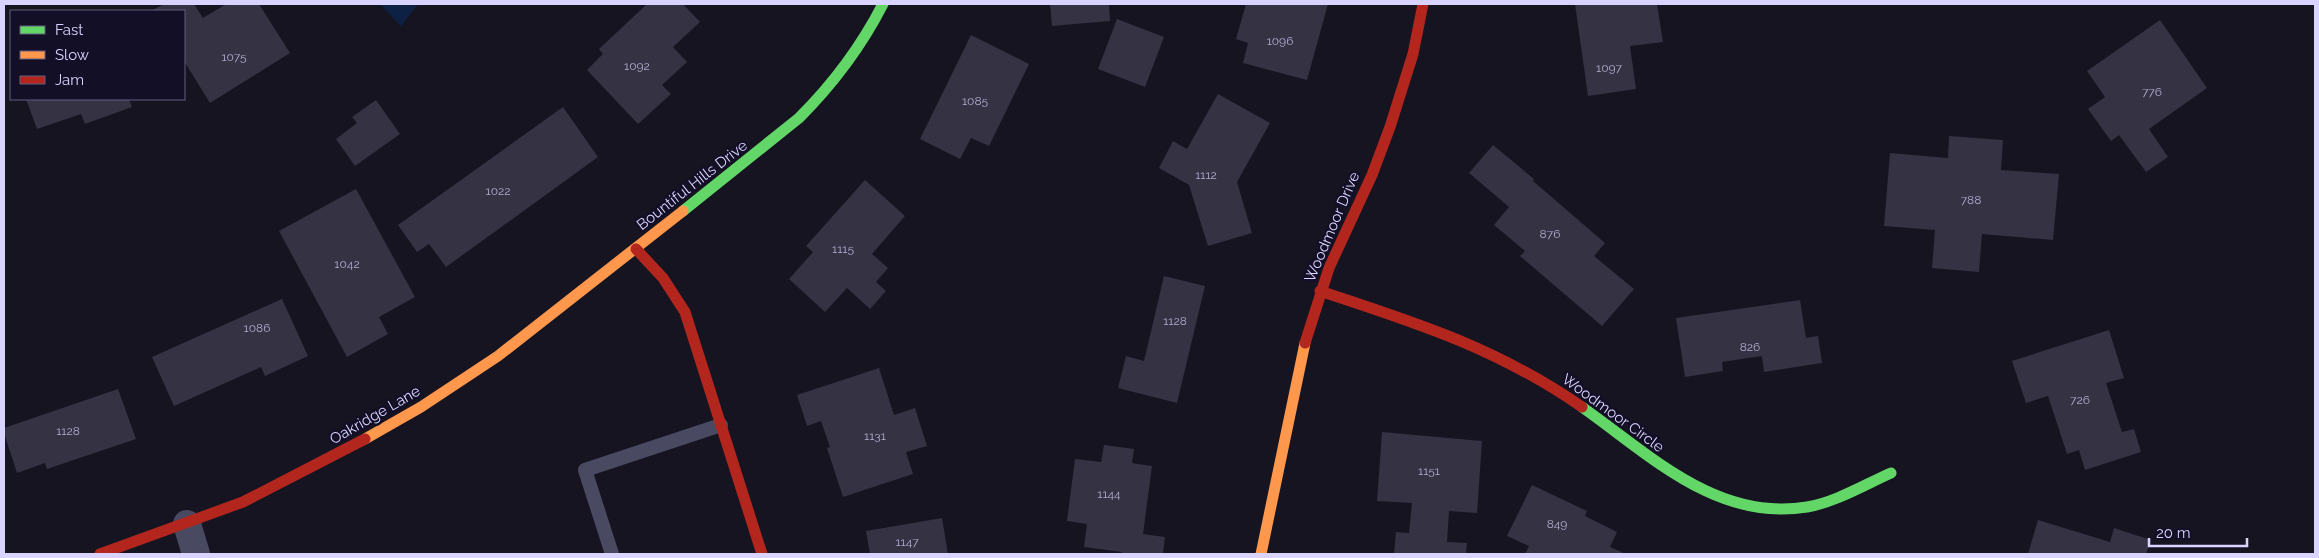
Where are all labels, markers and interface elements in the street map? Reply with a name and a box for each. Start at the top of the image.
legend [10,10,185,100]
text: Fast [55,21,83,39]
house number: 1096 [1267,34,1293,48]
text: Slow [55,46,89,64]
house number: 1075 [221,50,247,64]
house number: 1092 [624,59,650,73]
house number: 1097 [1596,61,1623,75]
text: Jam [55,71,84,89]
house number: 776 [2142,85,2162,99]
house number: 1085 [962,94,989,108]
street label: Bountiful Hills Drive [633,136,751,234]
house number: 1112 [1195,168,1217,182]
street label: Woodmoor Drive [1301,169,1363,285]
house number: 1022 [486,184,510,198]
house number: 788 [1961,193,1981,207]
house number: 876 [1540,227,1560,241]
house number: 1115 [832,242,854,256]
house number: 1042 [334,257,360,271]
house number: 1128 [1163,314,1187,328]
house number: 1086 [244,321,270,335]
house number: 826 [1740,340,1760,354]
street label: Woodmoor Circle [1558,370,1668,456]
street label: Oakridge Lane [327,382,424,448]
house number: 726 [2070,393,2090,407]
house number: 1128 [56,424,80,438]
house number: 1131 [864,429,886,443]
house number: 1151 [1418,464,1440,478]
house number: 1144 [1097,487,1121,501]
scale bar [2149,516,2246,548]
house number: 849 [1547,517,1567,531]
text: 20 m [2156,524,2191,542]
house number: 1147 [895,535,919,549]

